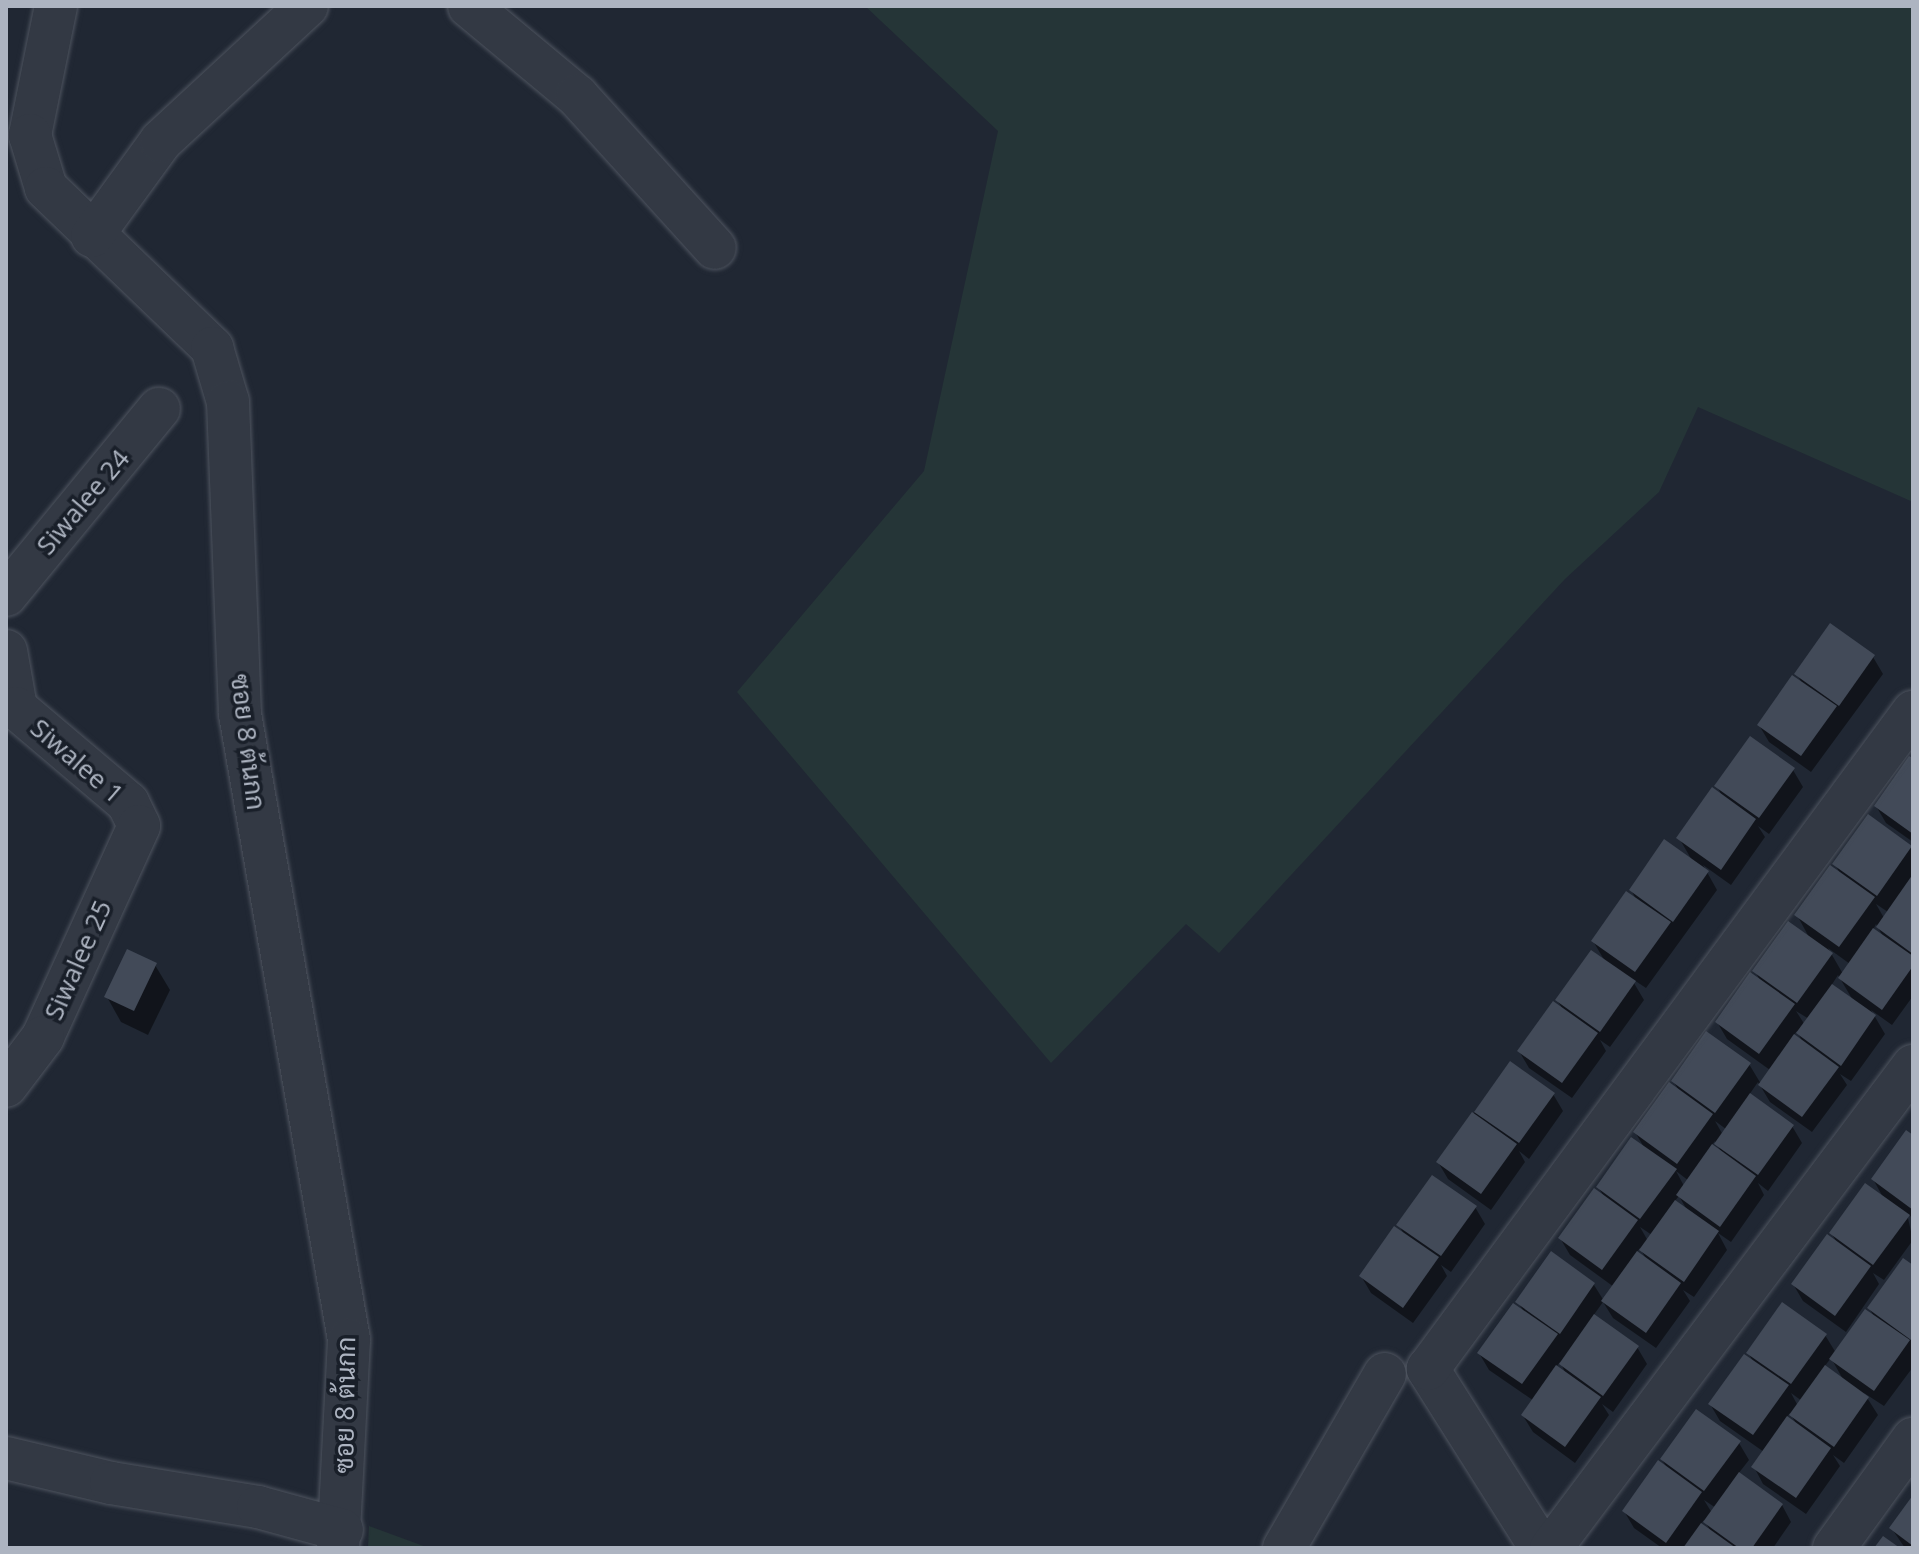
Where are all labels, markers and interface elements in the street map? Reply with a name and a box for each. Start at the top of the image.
street label: Siwalee 24 [30,443,136,561]
street label: ซอย 8 ต้นกก [224,672,272,812]
street label: Siwalee 1 [24,712,130,810]
street label: Siwalee 25 [38,895,118,1025]
street label: ซอย 8 ต้นกก [328,1336,362,1474]

